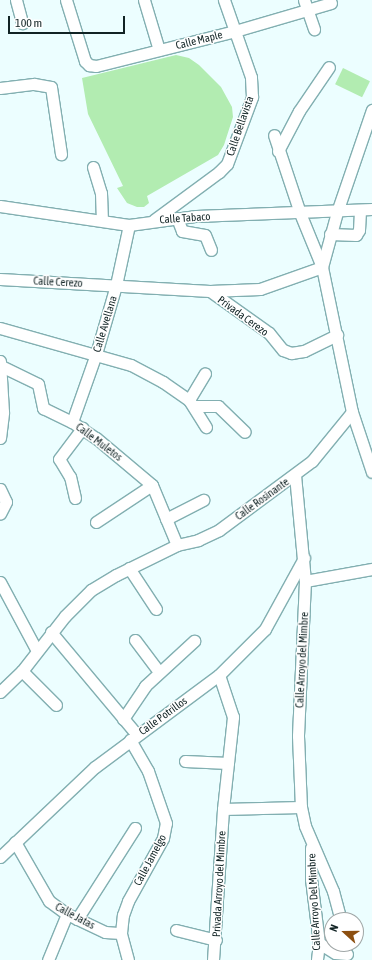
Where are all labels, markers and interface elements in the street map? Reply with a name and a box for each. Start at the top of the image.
scale bar [10,8,127,34]
text: 100 m [15,16,42,30]
street label: Calle Maple [174,28,224,52]
street label: Calle Bellavista [224,94,256,158]
street label: Calle Tabaco [159,210,211,226]
street label: Calle Cerezo [33,274,83,290]
street label: Privada Cerezo [215,293,271,339]
street label: Calle Avellana [90,294,120,354]
street label: Calle Muletos [73,420,125,464]
street label: Calle Rosinante [233,475,291,523]
street label: Calle Arroyo del Mimbre [293,612,311,708]
street label: Calle Potrillos [136,694,190,738]
street label: Privada Arroyo del Mimbre [210,830,228,938]
street label: Calle Jamelgo [131,832,169,888]
street label: Calle Arroyo Del Mimbre [305,853,323,951]
street label: Calle Jatas [53,900,97,932]
north arrow [324,912,364,952]
text: N [327,923,340,933]

